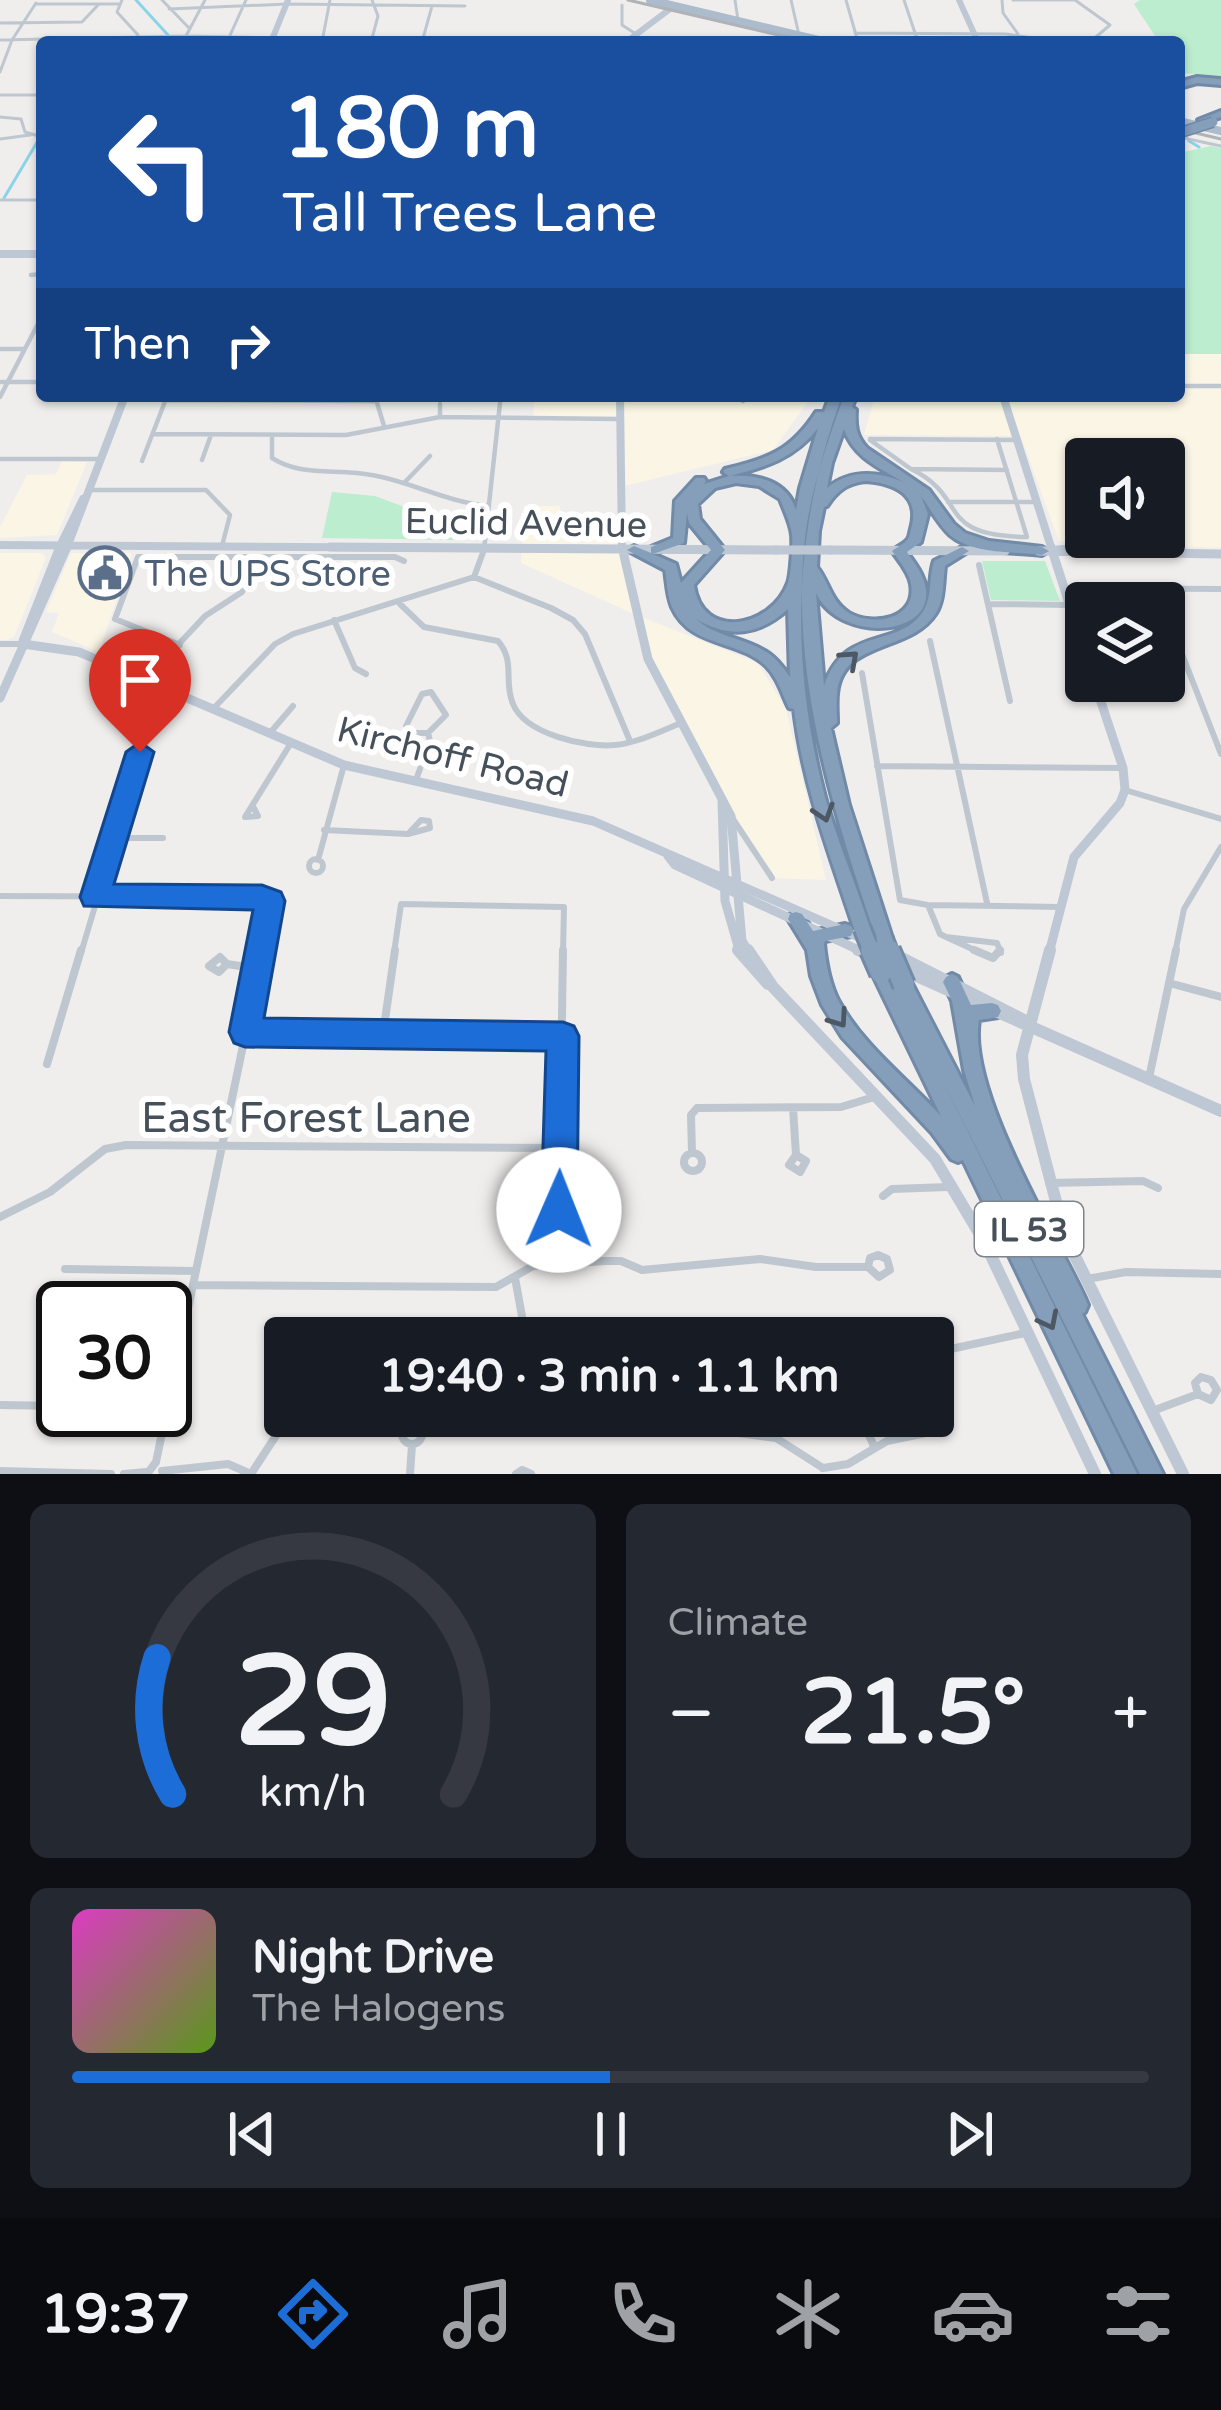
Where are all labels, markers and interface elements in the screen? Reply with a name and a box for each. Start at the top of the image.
text: 180 m [282,79,539,180]
icon: left [84,84,240,240]
text: Tall Trees Lane [282,181,657,246]
icon: right [215,312,281,378]
text: Then [84,318,191,372]
map controls [1065,438,1185,702]
button: sound [1065,438,1185,558]
street label: Euclid Avenue [404,500,648,547]
public building icon: The UPS Store [77,545,133,601]
place label: The UPS Store [144,553,391,596]
button: layers [1065,582,1185,702]
pin [89,629,191,752]
icon: arrive [107,647,173,713]
one-way arrow [837,652,859,674]
street label: Kirchoff Road [333,708,573,807]
one-way arrow [810,801,834,822]
one-way arrow [825,1006,847,1028]
street label: East Forest Lane [141,1093,471,1144]
position arrow [496,1147,622,1273]
road number: IL 53 [975,1202,1083,1256]
speed limit sign: 30 [36,1281,192,1437]
one-way arrow [1035,1309,1059,1330]
text: 19:40 · 3 min · 1.1 km [379,1350,839,1404]
text: Climate [668,1599,808,1646]
text: 29 [234,1628,391,1779]
text: 21.5° [801,1659,1026,1768]
text: − [668,1674,715,1754]
text: + [1112,1674,1149,1754]
text: km/h [259,1767,367,1818]
text: Night Drive [252,1931,494,1985]
text: The Halogens [252,1985,505,2032]
icon: previous [219,2101,285,2167]
icon: pause [578,2101,644,2167]
icon: next [937,2101,1003,2167]
icon: directions [271,2272,355,2356]
icon: music [436,2272,520,2356]
icon: phone [601,2272,685,2356]
icon: climate [766,2272,850,2356]
icon: car [931,2272,1015,2356]
icon: filters [1096,2272,1180,2356]
text: 19:37 [41,2282,190,2347]

